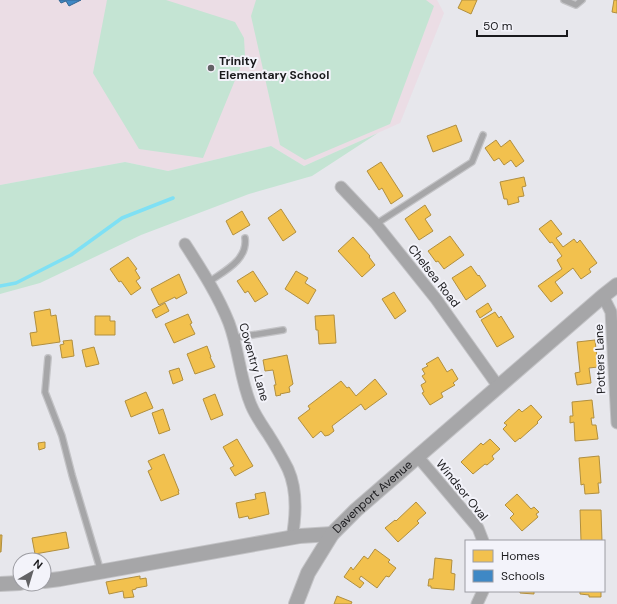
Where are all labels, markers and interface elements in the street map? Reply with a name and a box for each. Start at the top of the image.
scale bar [477,12,567,38]
text: 50 m [483,18,512,34]
place label: Trinity Elementary School [219,53,329,83]
marker: Trinity Elementary School [206,63,216,73]
street label: Chelsea Road [404,241,464,311]
street label: Coventry Lane [235,321,273,403]
street label: Potters Lane [591,324,609,394]
street label: Windsor Oval [432,456,492,524]
street label: Davenport Avenue [329,457,416,537]
legend [465,540,605,592]
text: Homes [501,548,540,564]
north arrow [12,552,52,592]
text: N [31,556,46,572]
text: Schools [501,568,545,584]

